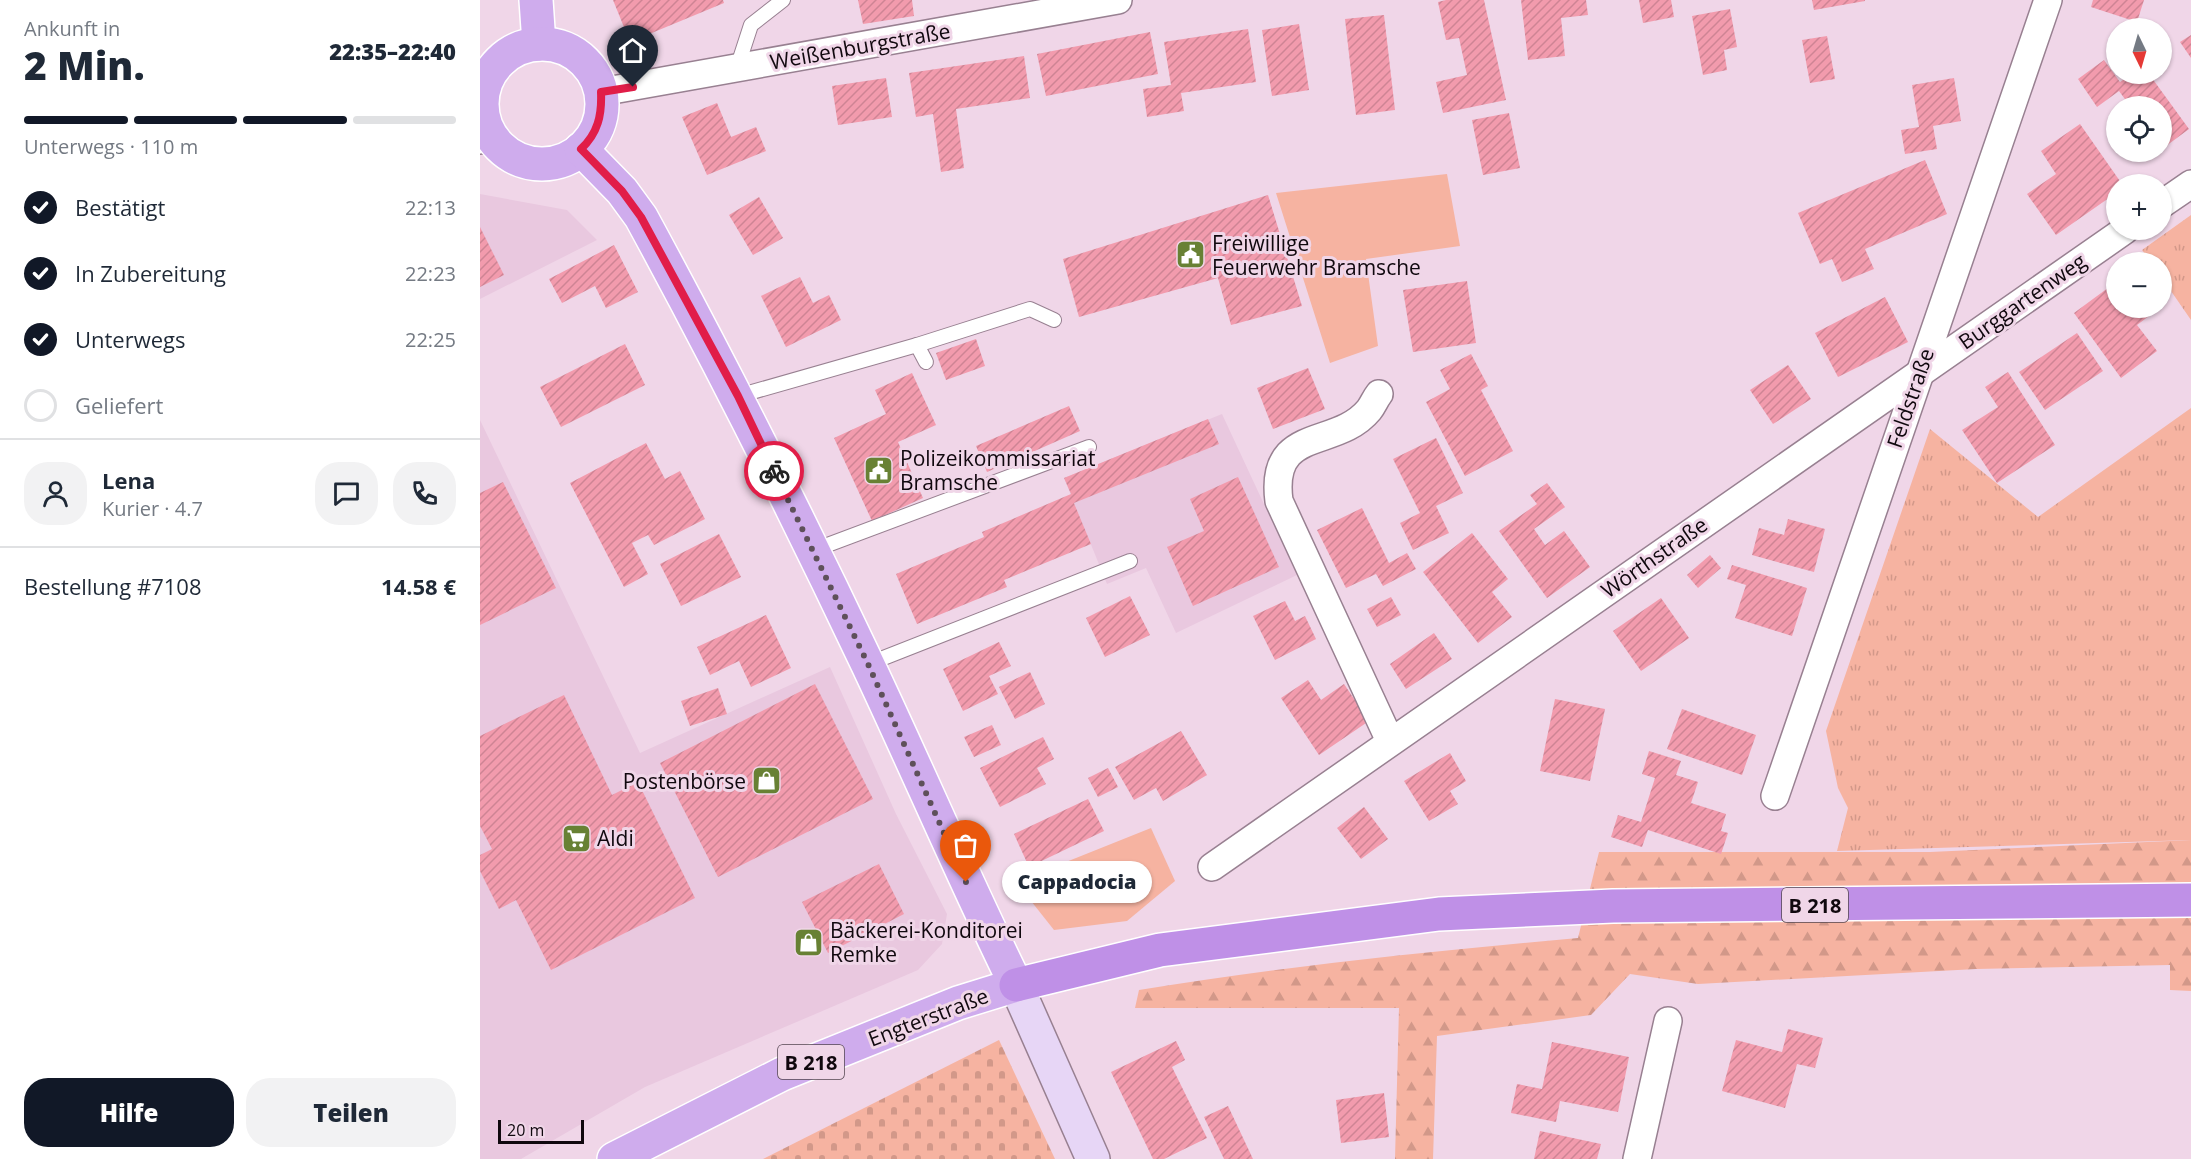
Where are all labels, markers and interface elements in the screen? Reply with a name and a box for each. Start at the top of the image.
text: Ankunft in [24,15,120,42]
street label: Weißenburgstraße [768,16,952,76]
north arrow [2106,18,2172,84]
map controls [2106,18,2172,318]
pin [607,25,658,87]
icon: home [616,34,649,67]
text: 22:35–22:40 [329,36,456,66]
text: 2 Min. [24,38,145,91]
button: locate [2106,96,2172,162]
text: Unterwegs · 110 m [24,133,198,160]
button: + [2106,174,2172,240]
icon: check [24,191,57,224]
text: Bestätigt [75,192,165,222]
text: 22:13 [405,194,456,221]
place label: Freiwillige Feuerwehr Bramsche [1212,229,1421,281]
public building icon: Freiwillige Feuerwehr Bramsche [1175,239,1207,271]
street label: Burggartenweg [1953,247,2091,355]
button: − [2106,252,2172,318]
icon: check [24,257,57,290]
text: In Zubereitung [75,258,226,288]
text: 22:23 [405,260,456,287]
icon: check [24,323,57,356]
text: Unterwegs [75,324,186,354]
text: 22:25 [405,326,456,353]
street label: Feldstraße [1880,345,1940,451]
text: Geliefert [75,390,163,420]
courier [744,441,804,501]
place label: Polizeikommissariat Bramsche [900,444,1095,496]
public building icon: Polizeikommissariat Bramsche [863,454,895,486]
icon: bike [758,455,791,488]
button: person [24,462,87,525]
button: chat [315,462,378,525]
button: phone [393,462,456,525]
text: Lena [102,465,155,495]
text: Kurier · 4.7 [102,495,203,522]
street label: Wörthstraße [1595,510,1713,604]
text: Bestellung #7108 [24,571,202,601]
text: 14.58 € [381,571,456,601]
shop icon: Postenbörse [751,765,783,797]
place label: Postenbörse [623,767,746,795]
pin [940,820,991,882]
supermarket icon: Aldi [560,822,592,854]
place label: Aldi [597,824,634,852]
icon: bag [949,829,982,862]
callout: Cappadocia [1002,861,1152,903]
text: Cappadocia [1018,868,1136,895]
road number: B 218 [1782,888,1848,922]
place label: Bäckerei-Konditorei Remke [830,916,1023,968]
shop icon: Bäckerei-Konditorei Remke [793,926,825,958]
street label: Engterstraße [864,981,992,1053]
road number: B 218 [778,1045,844,1079]
button: Hilfe [24,1078,234,1147]
button: Teilen [246,1078,456,1147]
scale bar [498,1117,584,1144]
text: 20 m [507,1119,544,1141]

